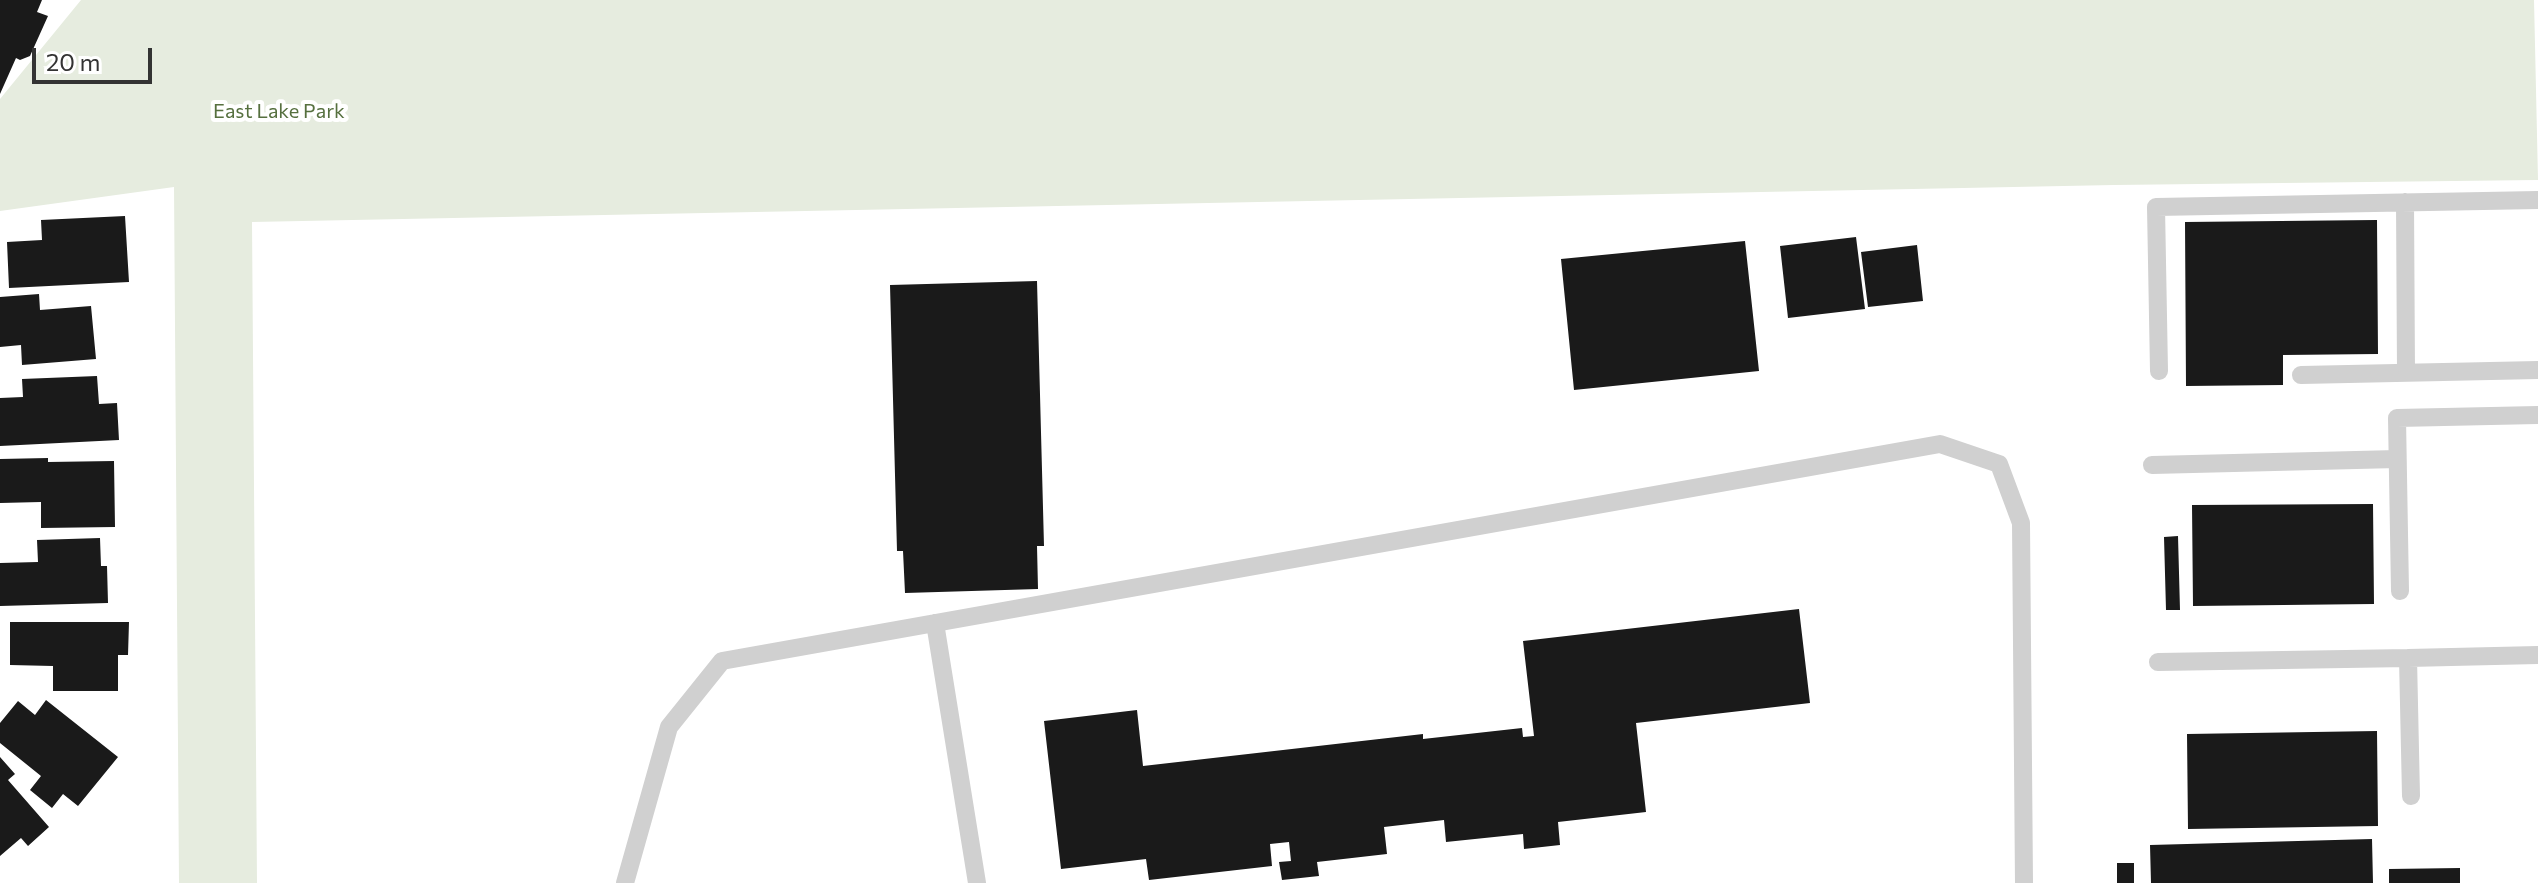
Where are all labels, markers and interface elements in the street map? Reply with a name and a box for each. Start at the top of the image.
scale bar [36,32,156,82]
text: 20 m [46,47,100,76]
park label: East Lake Park [213,99,345,123]

